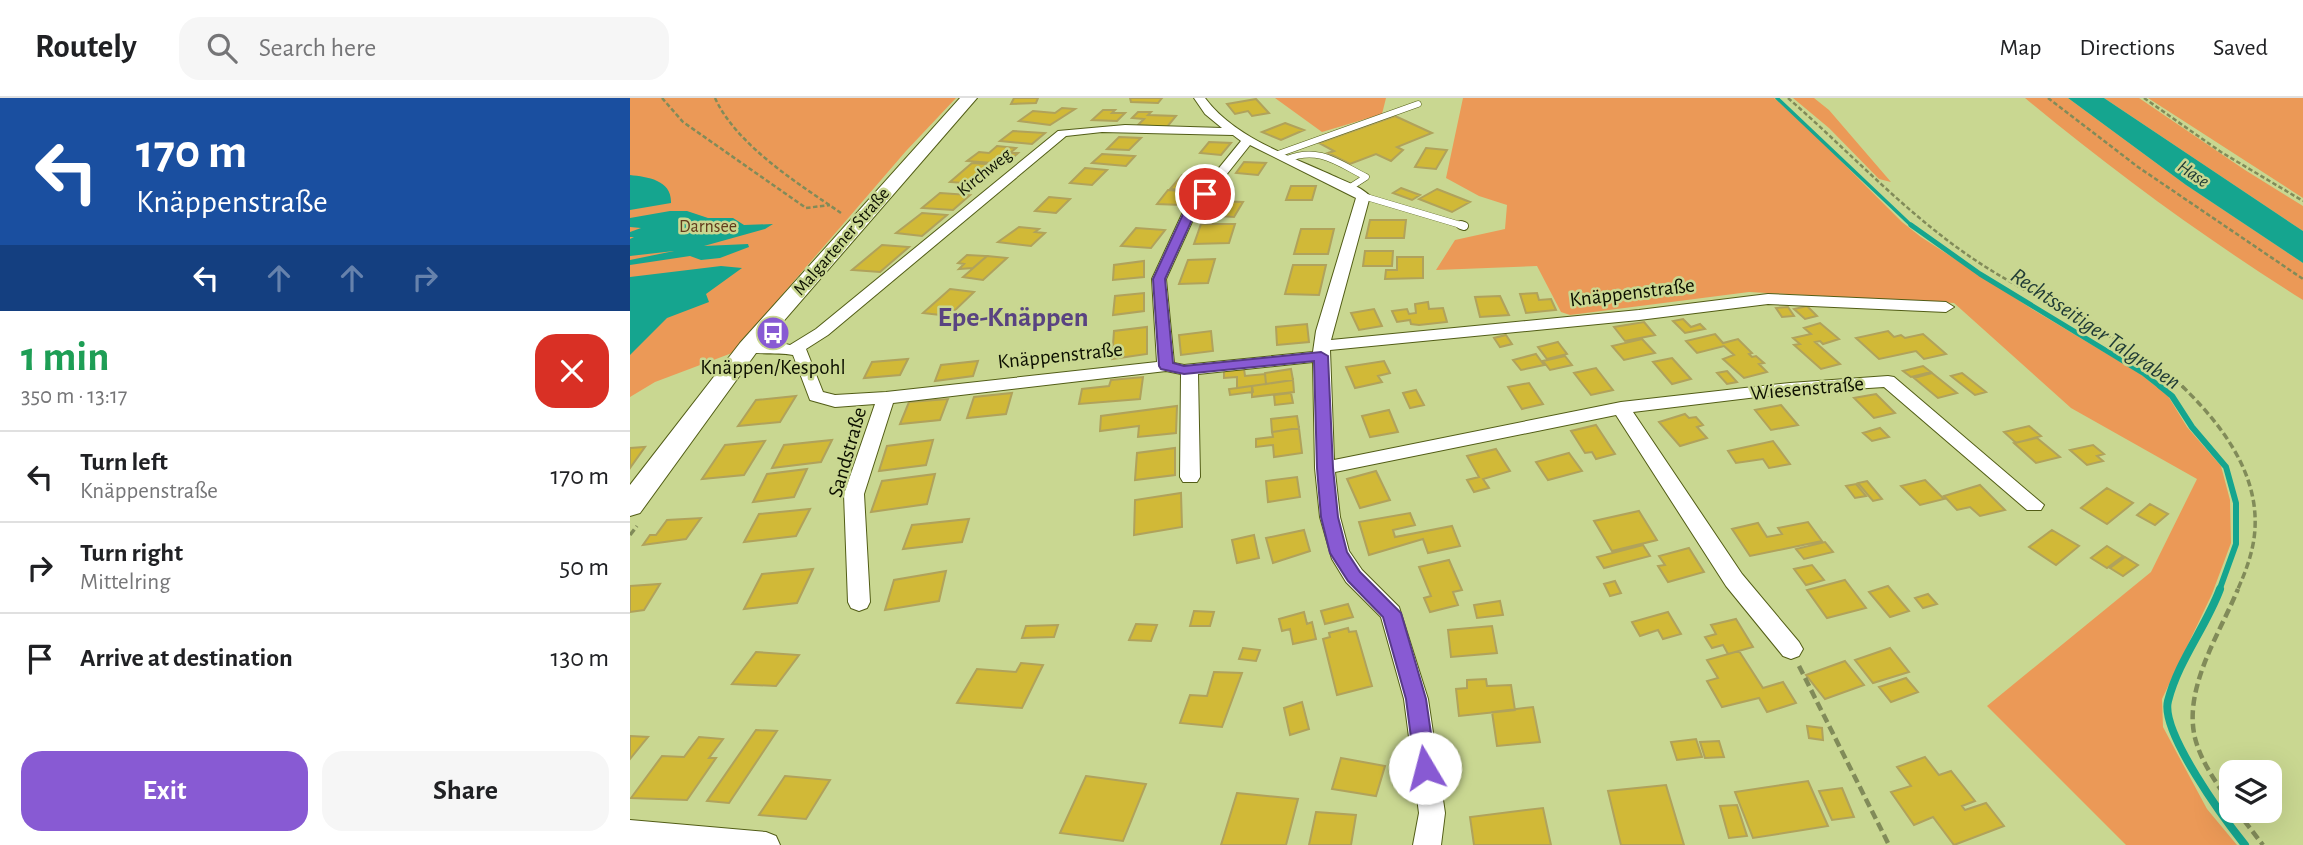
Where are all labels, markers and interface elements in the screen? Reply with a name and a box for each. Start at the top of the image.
search box [179,17,669,80]
icon: search [203,29,241,67]
text: Routely [35,31,137,64]
text: Search here [259,35,376,61]
text: Map [1999,36,2041,60]
text: Directions [2079,36,2175,60]
text: Saved [2213,36,2268,60]
icon: left [21,126,112,217]
text: 170 m [136,128,247,177]
street label: Kirchweg [954,145,1016,200]
water label: Hase [2174,157,2212,192]
pin [1175,164,1235,224]
icon: arrive [1186,175,1224,213]
street label: Malgartener Straße [790,184,893,299]
text: Knäppenstraße [136,186,328,218]
park label: Darnsee [679,218,737,236]
icon: left [187,259,225,297]
icon: ahead [260,259,298,297]
icon: ahead [333,259,371,297]
icon: right [406,259,444,297]
water label: Rechtsseitiger Talgraben [2006,264,2184,394]
street label: Knäppenstraße [1568,274,1696,311]
district label: Epe-Knäppen [937,304,1089,332]
bus stop icon: Knäppen/Kespohl [754,314,792,352]
button: close [535,334,609,408]
text: 1 min [21,336,110,378]
street label: Knäppenstraße [996,338,1124,373]
place label: Knäppen/Kespohl [700,357,846,378]
street label: Wiesenstraße [1749,373,1865,404]
text: 350 m · 13:17 [21,385,127,408]
street label: Sandstraße [825,405,870,500]
text: Turn left [80,449,168,475]
icon: left [21,458,59,496]
text: 170 m [550,463,609,489]
text: Knäppenstraße [80,480,218,503]
text: Turn right [80,540,183,566]
icon: right [21,549,59,587]
text: 50 m [559,554,609,580]
text: Mittelring [80,571,170,594]
icon: arrive [21,640,59,678]
text: Arrive at destination [80,645,293,671]
text: 130 m [551,645,609,671]
position arrow [1388,731,1462,805]
button: Exit [21,751,308,831]
button: Share [322,751,609,831]
map controls [2219,760,2282,823]
button: layers [2219,760,2282,823]

